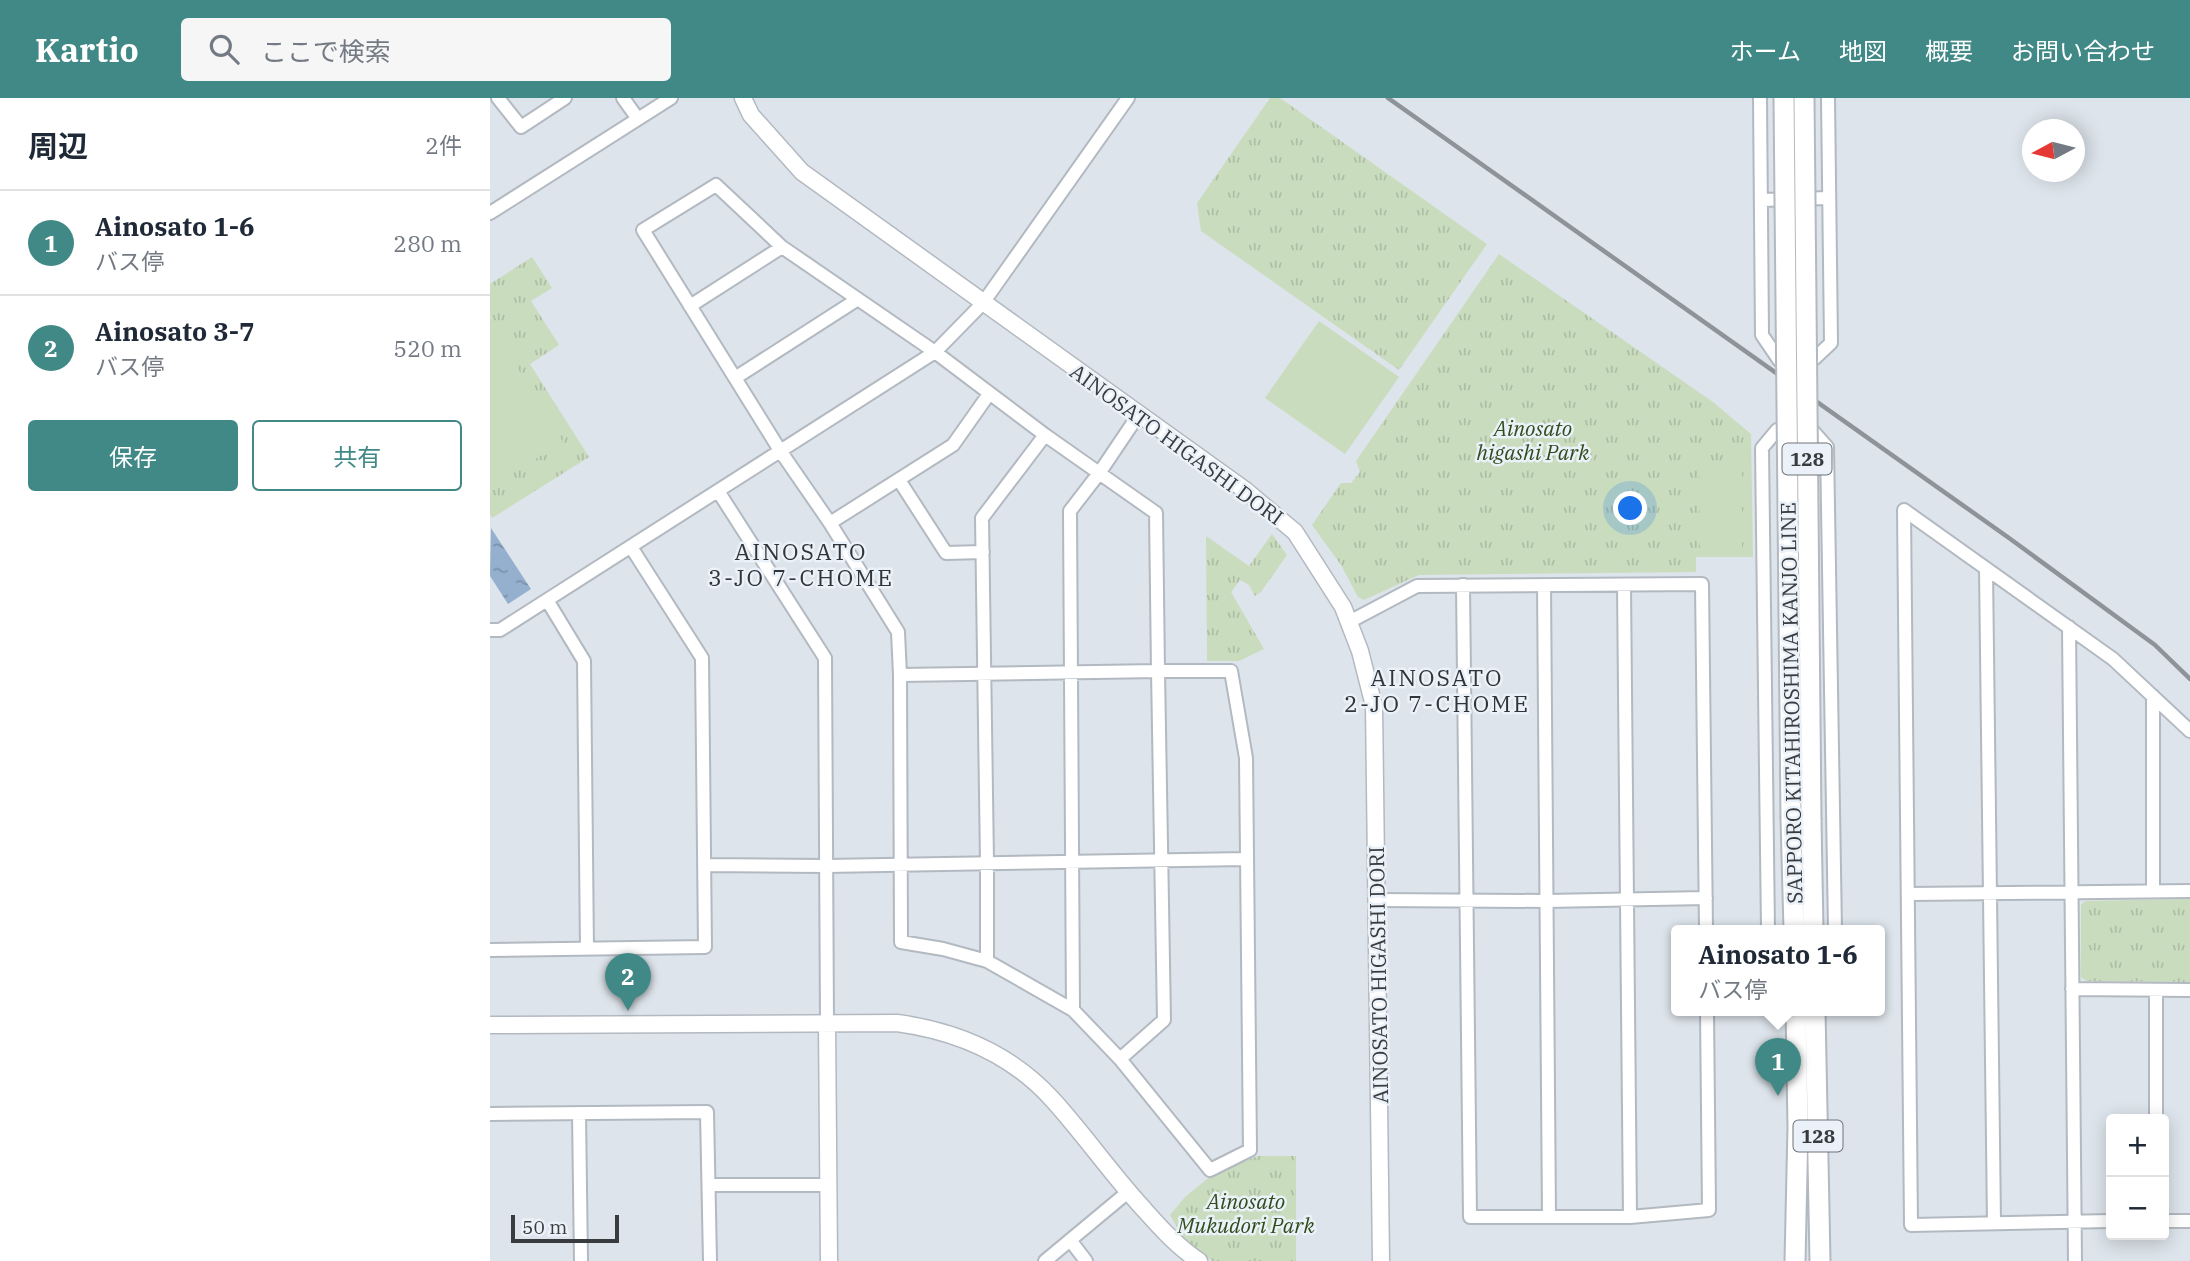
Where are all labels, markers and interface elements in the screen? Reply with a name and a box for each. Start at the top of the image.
search box [181,18,671,81]
text: Kartio [35,28,139,71]
icon: search [205,30,243,68]
text: ここで検索 [261,34,391,68]
text: ホーム [1730,35,1801,67]
text: 地図 [1839,35,1887,67]
text: 概要 [1925,35,1973,67]
text: お問い合わせ [2011,35,2155,67]
north arrow [2022,119,2085,182]
text: 周辺 [28,126,88,165]
text: 2件 [425,130,462,160]
text: Ainosato 1-6 [95,209,255,243]
text: 1 [44,228,58,258]
text: 280 m [393,228,462,258]
text: バス停 [95,246,164,276]
text: Ainosato 3-7 [95,314,255,348]
text: 2 [44,333,58,363]
text: 520 m [393,333,462,363]
text: バス停 [95,351,164,381]
street label: AINOSATO HIGASHI DORI [1065,357,1289,531]
park label: Ainosato higashi Park [1477,414,1590,466]
button: 保存 [28,420,238,491]
button: 共有 [252,420,462,491]
road number: 128 [1782,444,1832,474]
your location [1613,491,1647,525]
street label: SAPPORO KITAHIROSHIMA KANJO LINE [1773,502,1809,904]
district label: AINOSATO 3-JO 7-CHOME [708,536,894,592]
district label: AINOSATO 2-JO 7-CHOME [1344,662,1530,718]
street label: AINOSATO HIGASHI DORI [1362,846,1394,1104]
popup [1671,925,1885,1016]
text: Ainosato 1-6 [1698,937,1858,971]
pin: 2 [605,953,651,1011]
text: バス停 [1698,974,1767,1004]
pin: 1 [1755,1038,1801,1096]
map controls [2106,1114,2169,1240]
button: + [2106,1114,2169,1177]
road number: 128 [1794,1120,1842,1152]
button: − [2106,1177,2169,1240]
park label: Ainosato Mukudori Park [1176,1187,1315,1239]
scale bar [511,1212,620,1244]
text: 50 m [522,1215,567,1239]

